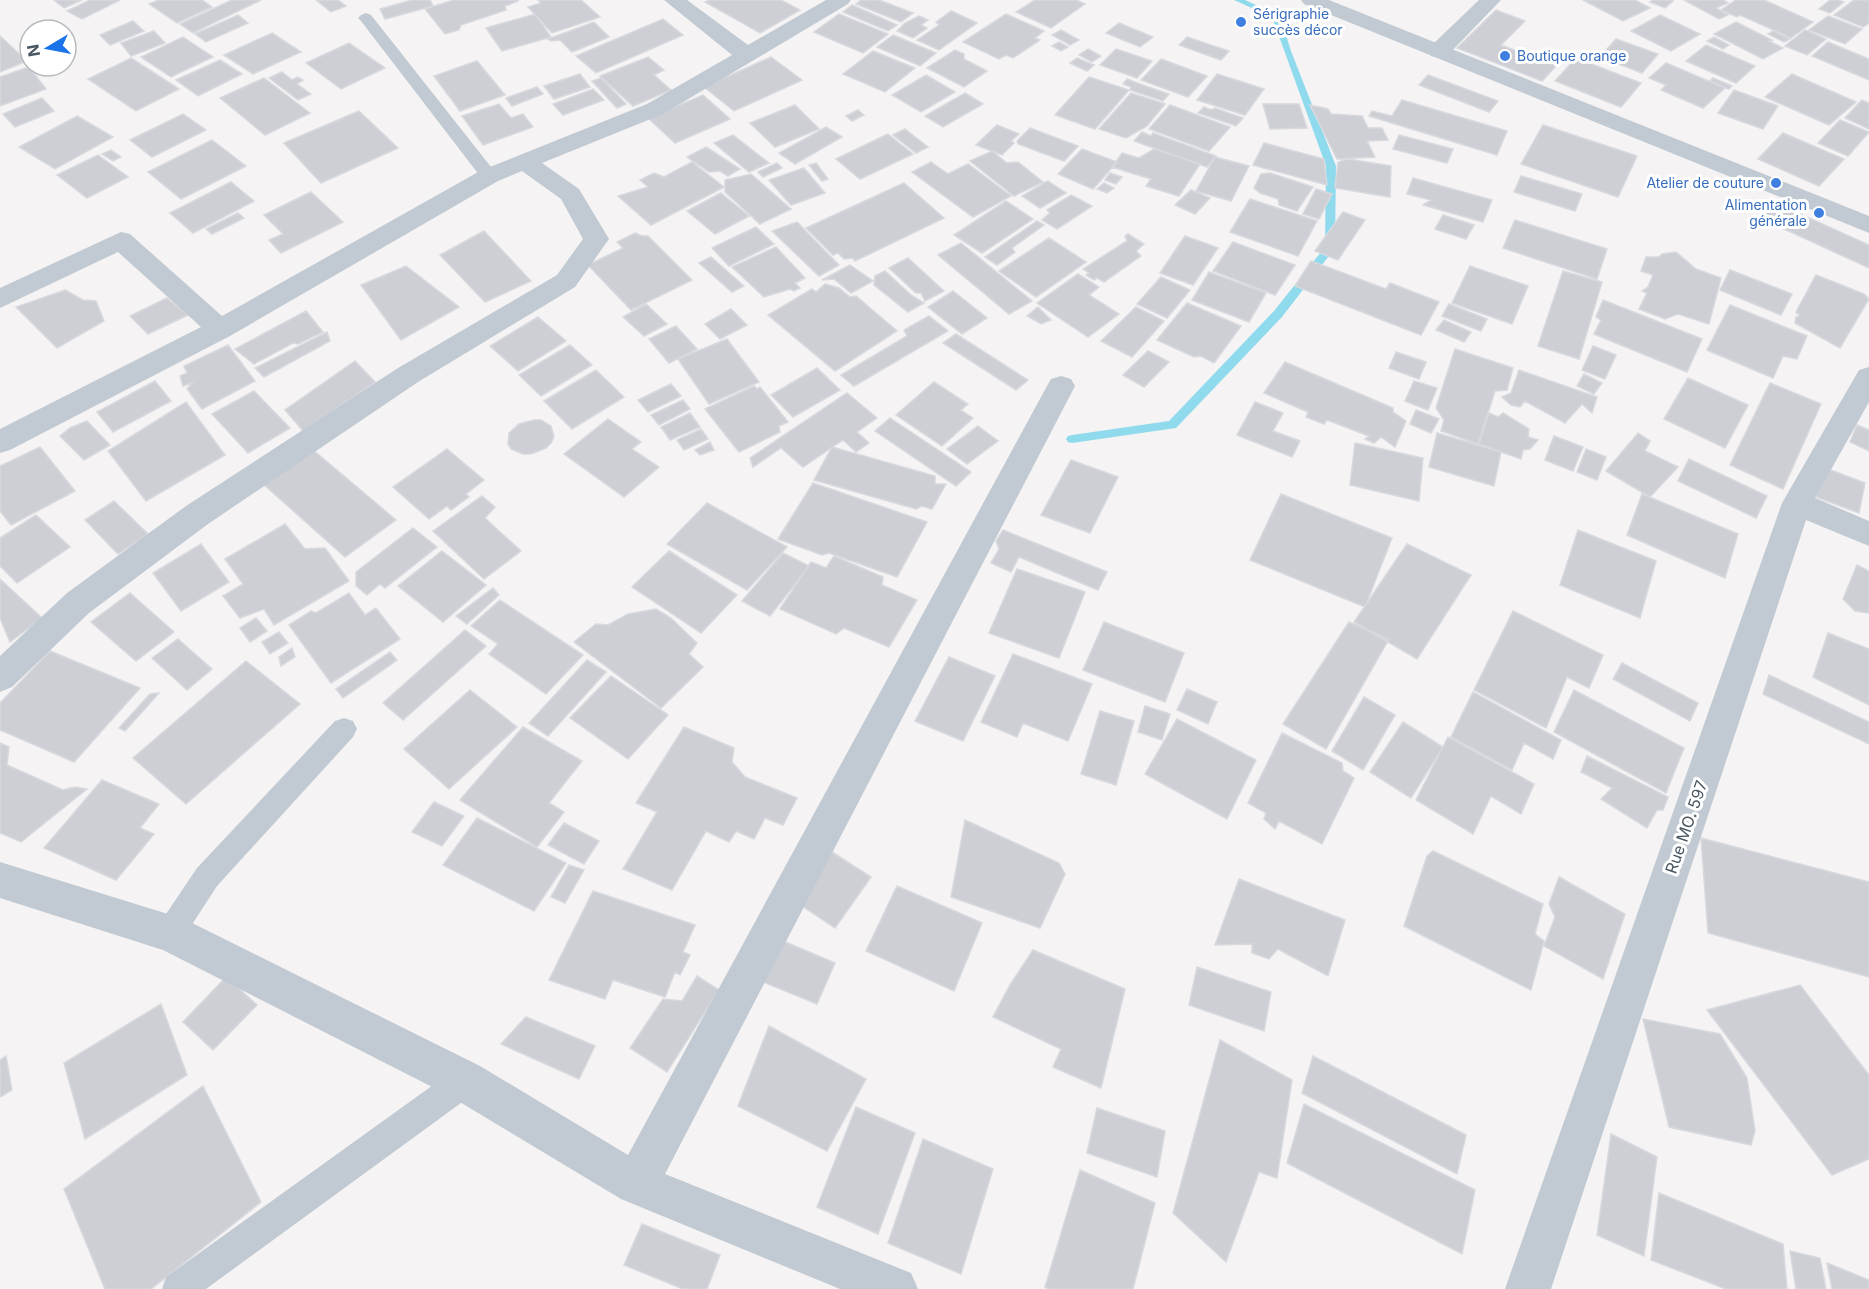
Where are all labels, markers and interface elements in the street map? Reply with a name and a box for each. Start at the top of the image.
place label: Sérigraphie succès décor [1253,5,1343,38]
marker: Sérigraphie succès décor [1234,15,1248,29]
north arrow [18,18,78,78]
text: N [22,43,44,58]
place label: Boutique orange [1517,47,1626,64]
marker: Boutique orange [1498,49,1512,63]
place label: Atelier de couture [1646,174,1764,191]
marker: Atelier de couture [1769,176,1783,190]
place label: Alimentation générale [1725,196,1807,229]
marker: Alimentation générale [1812,206,1826,220]
street label: Rue MO. 597 [1661,778,1711,876]

